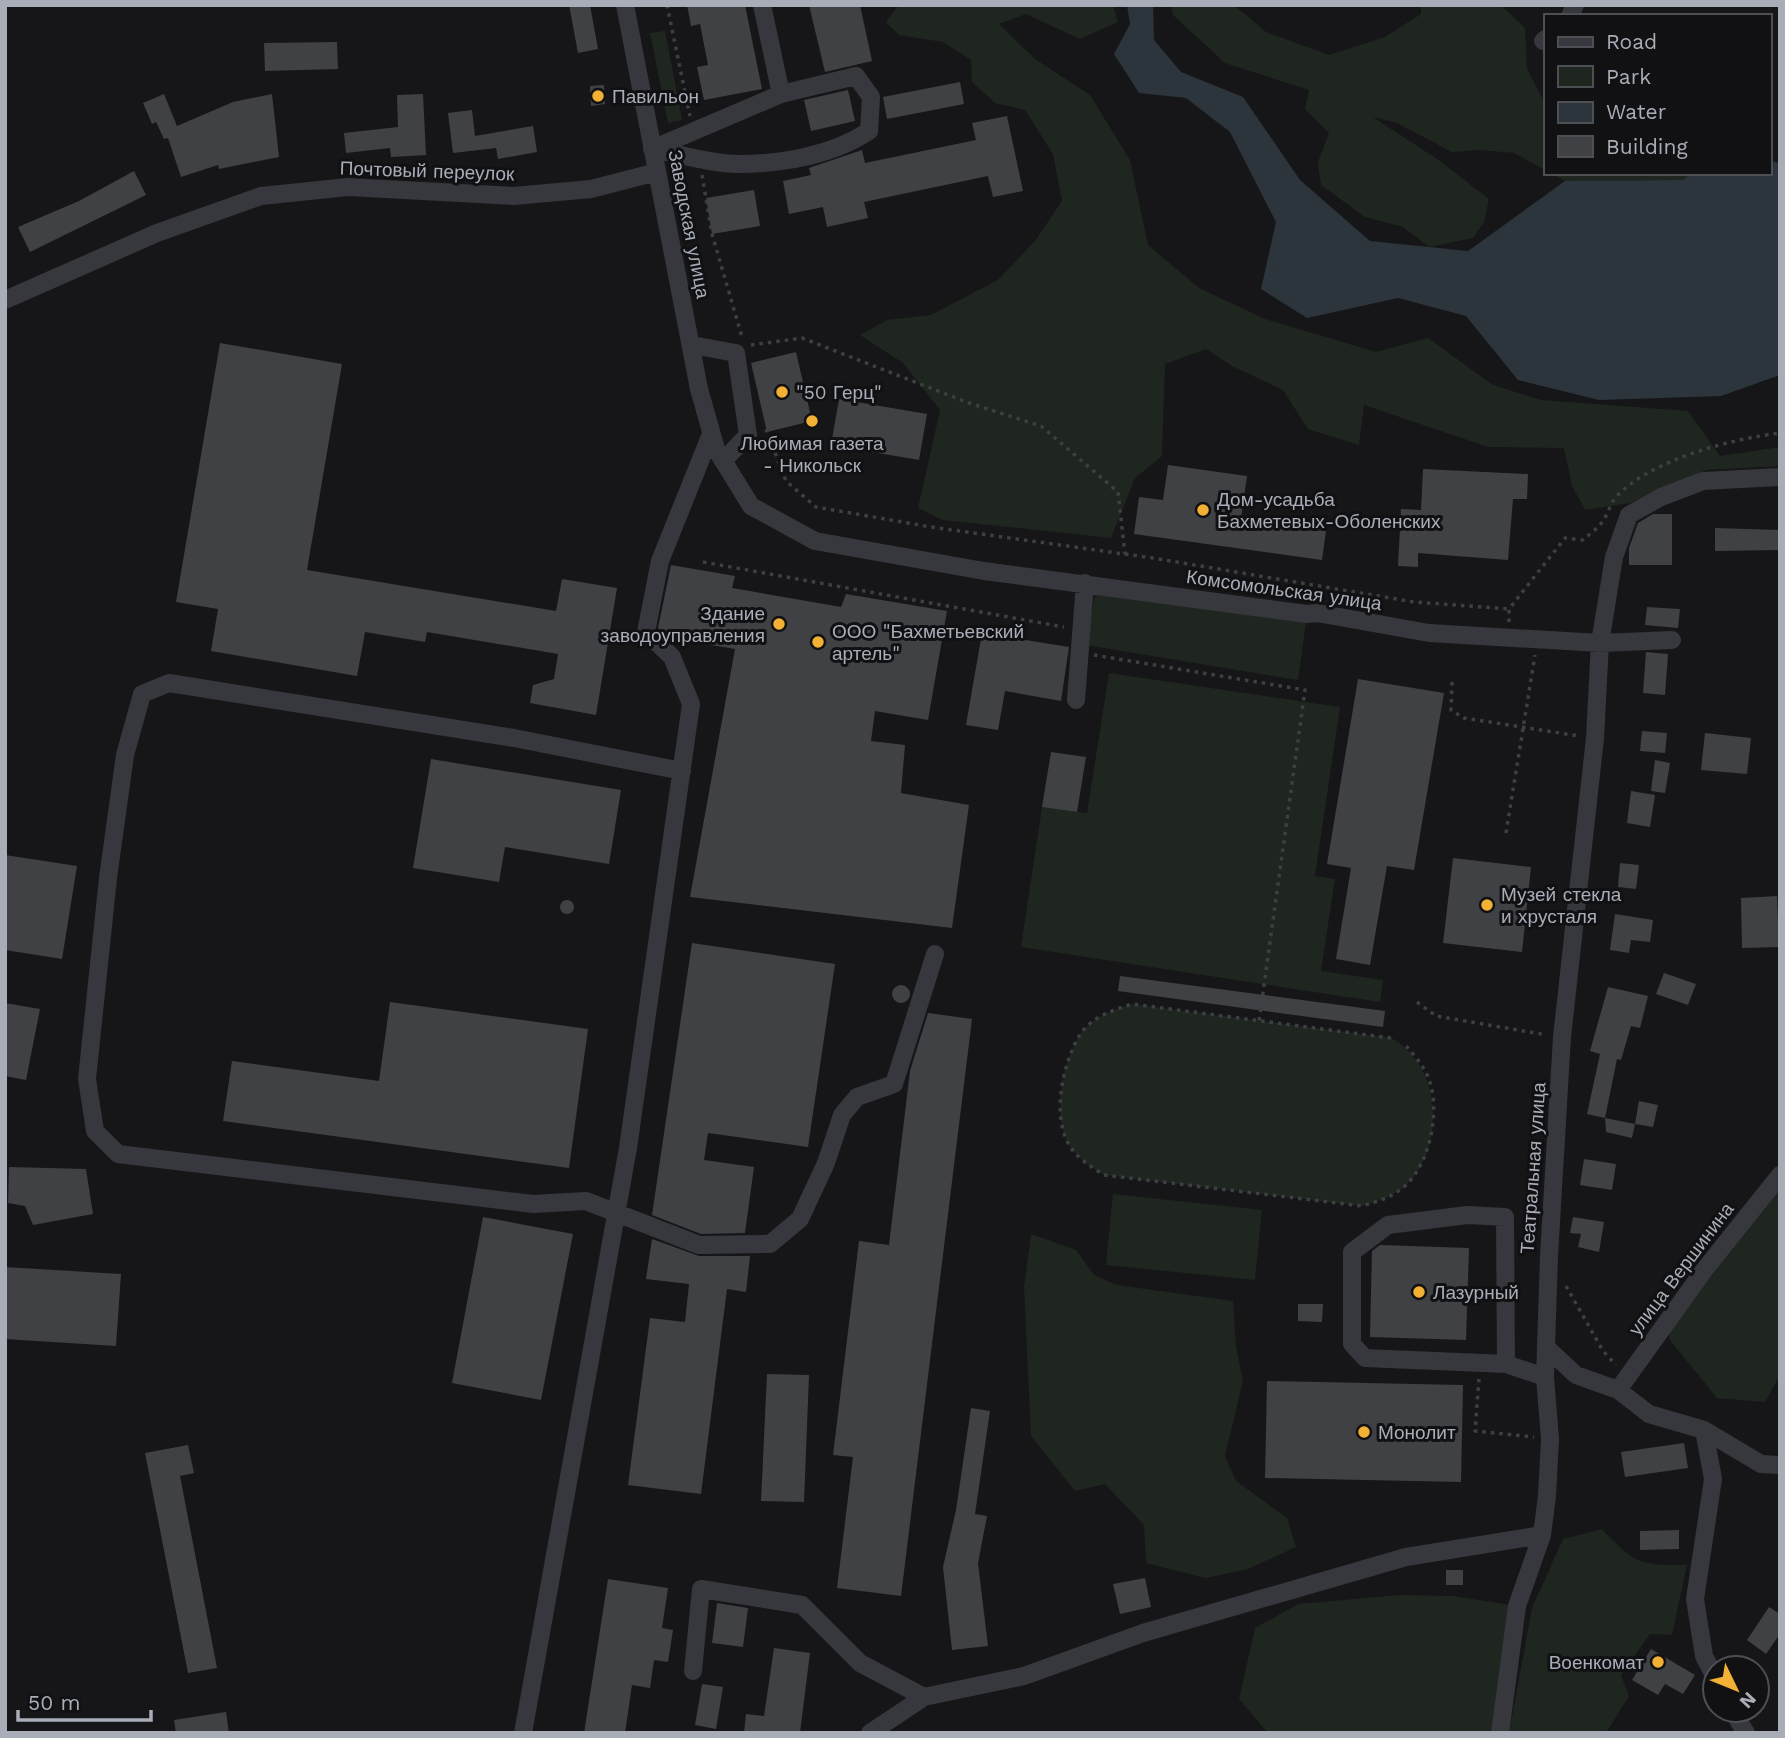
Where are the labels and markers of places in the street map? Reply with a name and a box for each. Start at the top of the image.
place label: Павильон [612,85,699,108]
marker: Павильон [590,88,606,104]
place label: "50 Герц" [796,381,882,404]
marker: "50 Герц" [774,384,790,400]
marker: Любимая газета - Никольск [804,413,820,429]
place label: Любимая газета - Никольск [741,432,884,477]
place label: Дом-усадьба Бахметевых-Оболенских [1217,488,1441,533]
marker: Дом-усадьба Бахметевых-Оболенских [1195,502,1211,518]
place label: Здание заводоуправления [601,602,765,647]
marker: Здание заводоуправления [771,616,787,632]
place label: ООО "Бахметьевский артель" [832,620,1024,665]
marker: ООО "Бахметьевский артель" [810,634,826,650]
place label: Музей стекла и хрусталя [1501,883,1622,928]
marker: Музей стекла и хрусталя [1479,897,1495,913]
place label: Лазурный [1433,1281,1519,1304]
marker: Лазурный [1411,1284,1427,1300]
place label: Монолит [1378,1421,1456,1444]
marker: Монолит [1356,1424,1372,1440]
place label: Военкомат [1549,1651,1644,1674]
marker: Военкомат [1650,1654,1666,1670]

